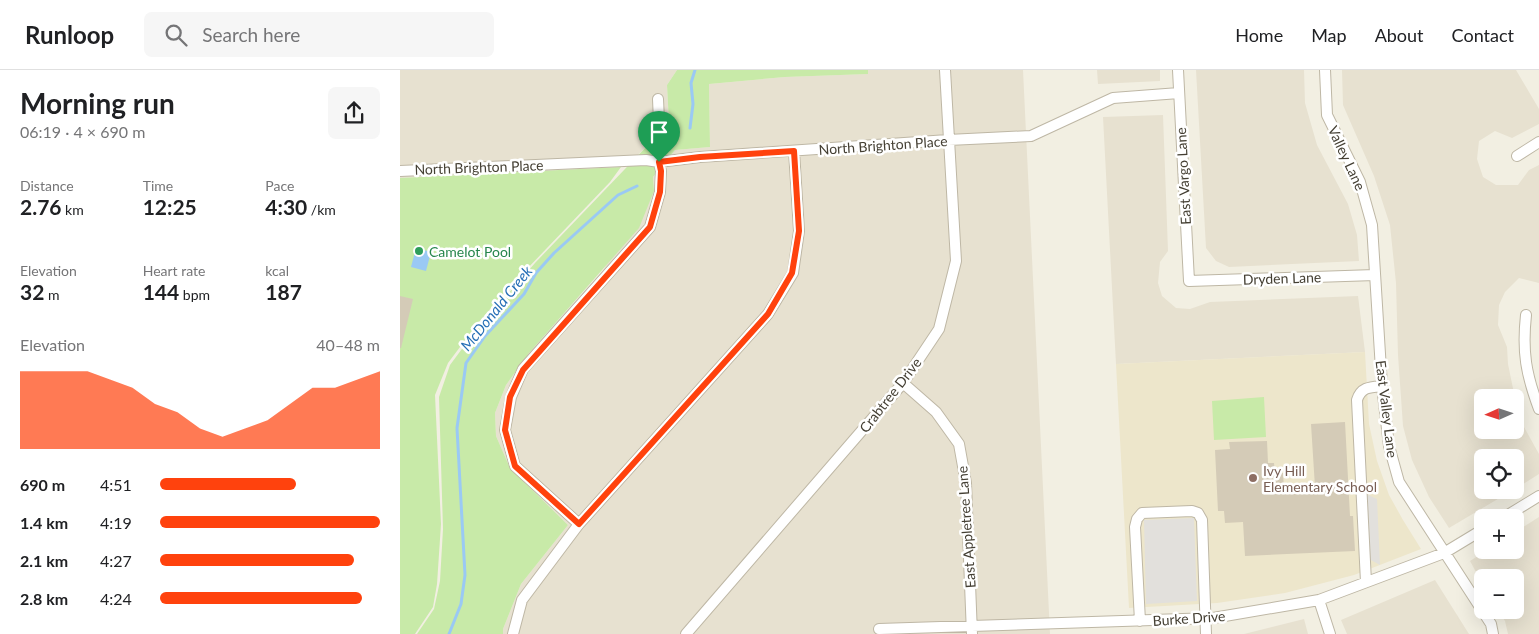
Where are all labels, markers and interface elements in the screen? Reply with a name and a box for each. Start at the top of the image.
search box [144,12,494,57]
text: Runloop [25,20,114,49]
icon: search [162,21,190,49]
text: Search here [202,23,300,46]
text: Home [1235,24,1283,46]
text: Map [1311,24,1347,46]
text: About [1375,24,1424,46]
text: Contact [1452,24,1514,46]
text: Morning run [20,86,175,120]
button: share [328,87,380,139]
pin [638,111,680,162]
icon: arrive [645,118,673,146]
text: 06:19 · 4 × 690 m [20,122,145,141]
street label: Valley Lane [1325,123,1369,193]
street label: East Vargo Lane [1172,127,1194,225]
street label: North Brighton Place [818,132,948,158]
street label: North Brighton Place [414,156,544,178]
text: Distance [20,177,74,194]
text: Time [143,177,173,194]
text: Pace [265,177,294,194]
text: 2.76 [20,194,62,219]
text: 12:25 [143,194,197,219]
text: 4:30 [265,194,307,219]
text: km [62,201,84,218]
text: /km [307,201,336,218]
place label: Camelot Pool [429,243,511,260]
marker: Camelot Pool [413,245,425,257]
water label: McDonald Creek [456,261,536,354]
text: Elevation [20,262,77,279]
text: Heart rate [143,262,205,279]
text: kcal [265,262,289,279]
street label: Dryden Lane [1242,268,1322,288]
text: 32 [20,279,44,304]
text: 144 [143,279,179,304]
text: 187 [265,279,302,304]
text: m [44,286,59,303]
text: bpm [179,286,210,303]
text: Elevation [20,335,85,354]
text: 40–48 m [316,335,380,354]
street label: Crabtree Drive [855,354,925,436]
street label: East Valley Lane [1373,359,1401,459]
north arrow [1474,389,1524,439]
map controls [1474,389,1524,619]
button: locate [1474,449,1524,499]
place label: Ivy Hill Elementary School [1263,462,1377,495]
street label: East Appletree Lane [953,465,979,589]
marker: Ivy Hill Elementary School [1247,472,1259,484]
text: 690 m [20,475,65,494]
text: 4:51 [100,475,132,494]
button: + [1474,509,1524,559]
text: 1.4 km [20,513,68,532]
text: 4:19 [100,513,132,532]
text: 2.1 km [20,551,68,570]
text: 4:27 [100,551,132,570]
button: − [1474,569,1524,619]
text: 2.8 km [20,589,68,608]
text: 4:24 [100,589,132,608]
street label: Burke Drive [1152,607,1226,629]

